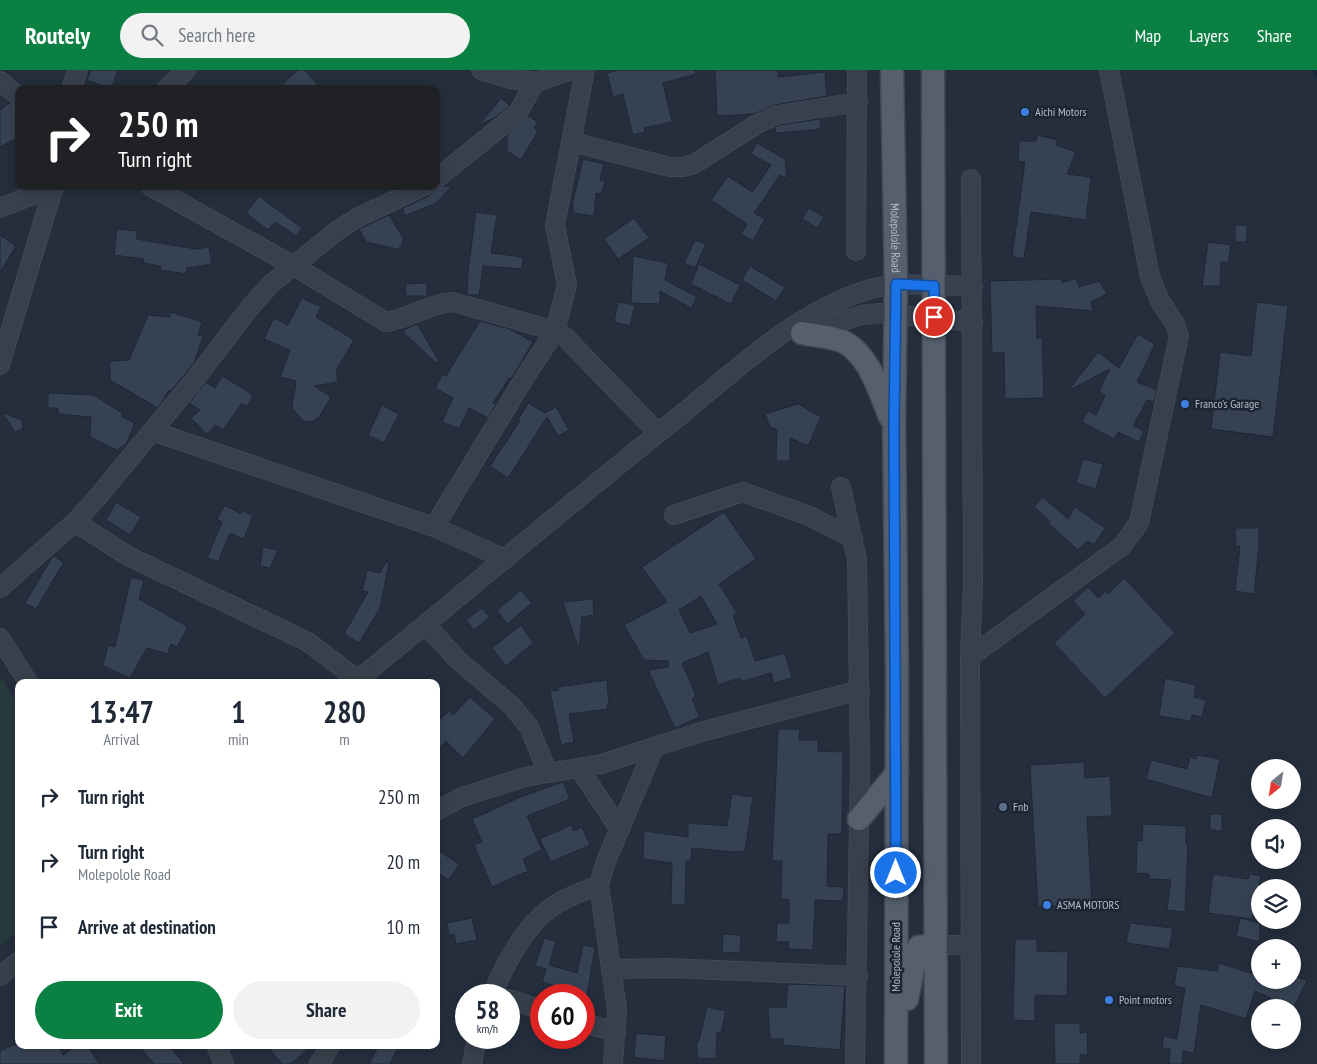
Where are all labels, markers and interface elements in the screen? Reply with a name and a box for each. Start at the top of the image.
search box [120,13,470,58]
text: Routely [25,20,90,51]
icon: search [138,21,166,49]
text: Search here [178,23,255,47]
text: Map [1135,24,1161,47]
text: Layers [1189,24,1229,47]
text: Share [1257,24,1292,47]
text: 250 m [118,101,199,147]
place label: Aichi Motors [1035,104,1087,119]
icon: right [35,105,100,170]
marker: Aichi Motors [1019,106,1031,118]
text: Turn right [118,145,192,173]
street label: Molepolole Road [887,203,904,273]
pin [913,296,955,338]
icon: arrive [920,303,948,331]
place label: Franco's Garage [1195,396,1259,411]
marker: Franco's Garage [1179,398,1191,410]
text: 13:47 [89,692,154,731]
text: 1 [231,692,246,731]
text: 280 [323,692,366,731]
text: Arrival [103,729,140,749]
text: min [228,729,249,749]
text: m [339,729,350,749]
north arrow [1251,759,1301,809]
map controls [1251,759,1301,1049]
icon: right [35,783,63,811]
text: Turn right [78,785,144,809]
text: 250 m [378,785,420,809]
place label: Fnb [1013,799,1028,814]
marker: Fnb [997,801,1009,813]
button: sound [1251,819,1301,869]
text: Turn right [78,840,144,864]
position arrow [869,846,921,898]
icon: right [35,848,63,876]
text: 20 m [387,850,420,874]
text: Molepolole Road [78,864,171,884]
button: layers [1251,879,1301,929]
place label: ASMA MOTORS [1057,897,1119,912]
marker: ASMA MOTORS [1041,899,1053,911]
icon: arrive [35,913,63,941]
text: Arrive at destination [78,915,216,939]
text: 10 m [387,915,420,939]
street label: Molepolole Road [888,922,903,992]
button: + [1251,939,1301,989]
button: Exit [35,981,223,1039]
button: Share [233,981,420,1039]
speed limit sign: 60 [530,984,595,1049]
place label: Point motors [1119,992,1172,1007]
text: 58 [476,994,499,1026]
marker: Point motors [1103,994,1115,1006]
button: − [1251,999,1301,1049]
text: km/h [477,1021,498,1036]

